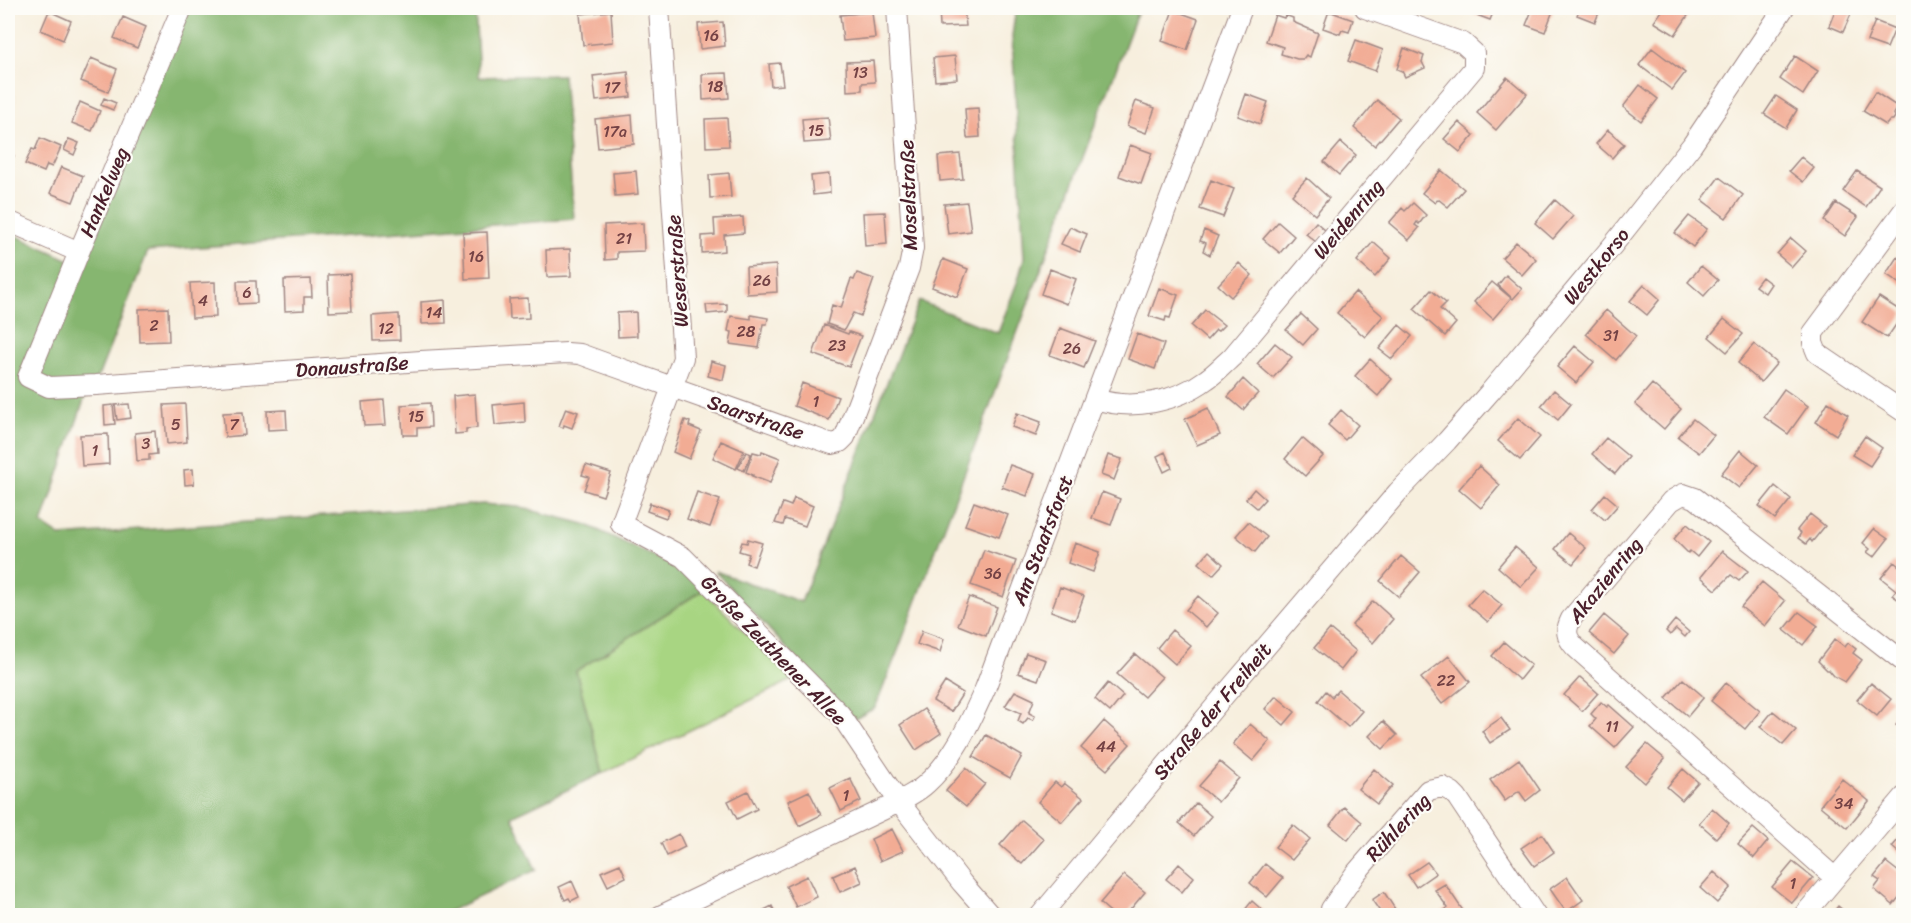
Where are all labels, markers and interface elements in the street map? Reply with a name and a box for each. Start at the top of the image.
house number: 16 [703,21,719,50]
house number: 13 [852,58,868,87]
house number: 18 [707,72,724,101]
house number: 17 [604,73,621,102]
house number: 15 [808,116,825,145]
house number: 17a [603,117,627,146]
street label: Moselstraße [889,139,928,251]
street label: Hankelweg [70,142,139,243]
street label: Weidenring [1304,171,1393,268]
street label: Weserstraße [656,214,699,328]
street label: Westkorso [1554,220,1639,313]
house number: 21 [616,224,632,253]
house number: 16 [468,242,484,271]
house number: 26 [753,266,771,295]
house number: 6 [242,278,252,307]
house number: 4 [198,286,208,315]
house number: 14 [426,298,442,327]
house number: 2 [149,311,159,340]
house number: 12 [378,314,394,343]
house number: 28 [737,317,756,346]
house number: 31 [1603,321,1619,350]
house number: 23 [828,331,846,360]
house number: 26 [1063,334,1081,363]
street label: Donaustraße [294,345,410,388]
street label: Saarstraße [703,385,809,450]
house number: 1 [813,387,820,416]
house number: 15 [408,402,425,431]
house number: 5 [171,410,181,439]
house number: 7 [229,410,239,439]
house number: 3 [142,429,151,458]
house number: 1 [92,436,99,465]
street label: Am Staatsforst [1001,470,1083,611]
street label: Akazienring [1558,529,1652,632]
house number: 36 [984,559,1002,588]
street label: Große Zeuthener Allee [692,566,856,734]
street label: Straße der Freiheit [1144,634,1281,788]
house number: 22 [1437,666,1455,695]
house number: 11 [1605,712,1619,741]
house number: 44 [1096,732,1116,761]
house number: 1 [843,781,850,810]
street label: Rühlering [1357,785,1440,870]
house number: 34 [1835,789,1853,818]
house number: 1 [1790,869,1797,898]

